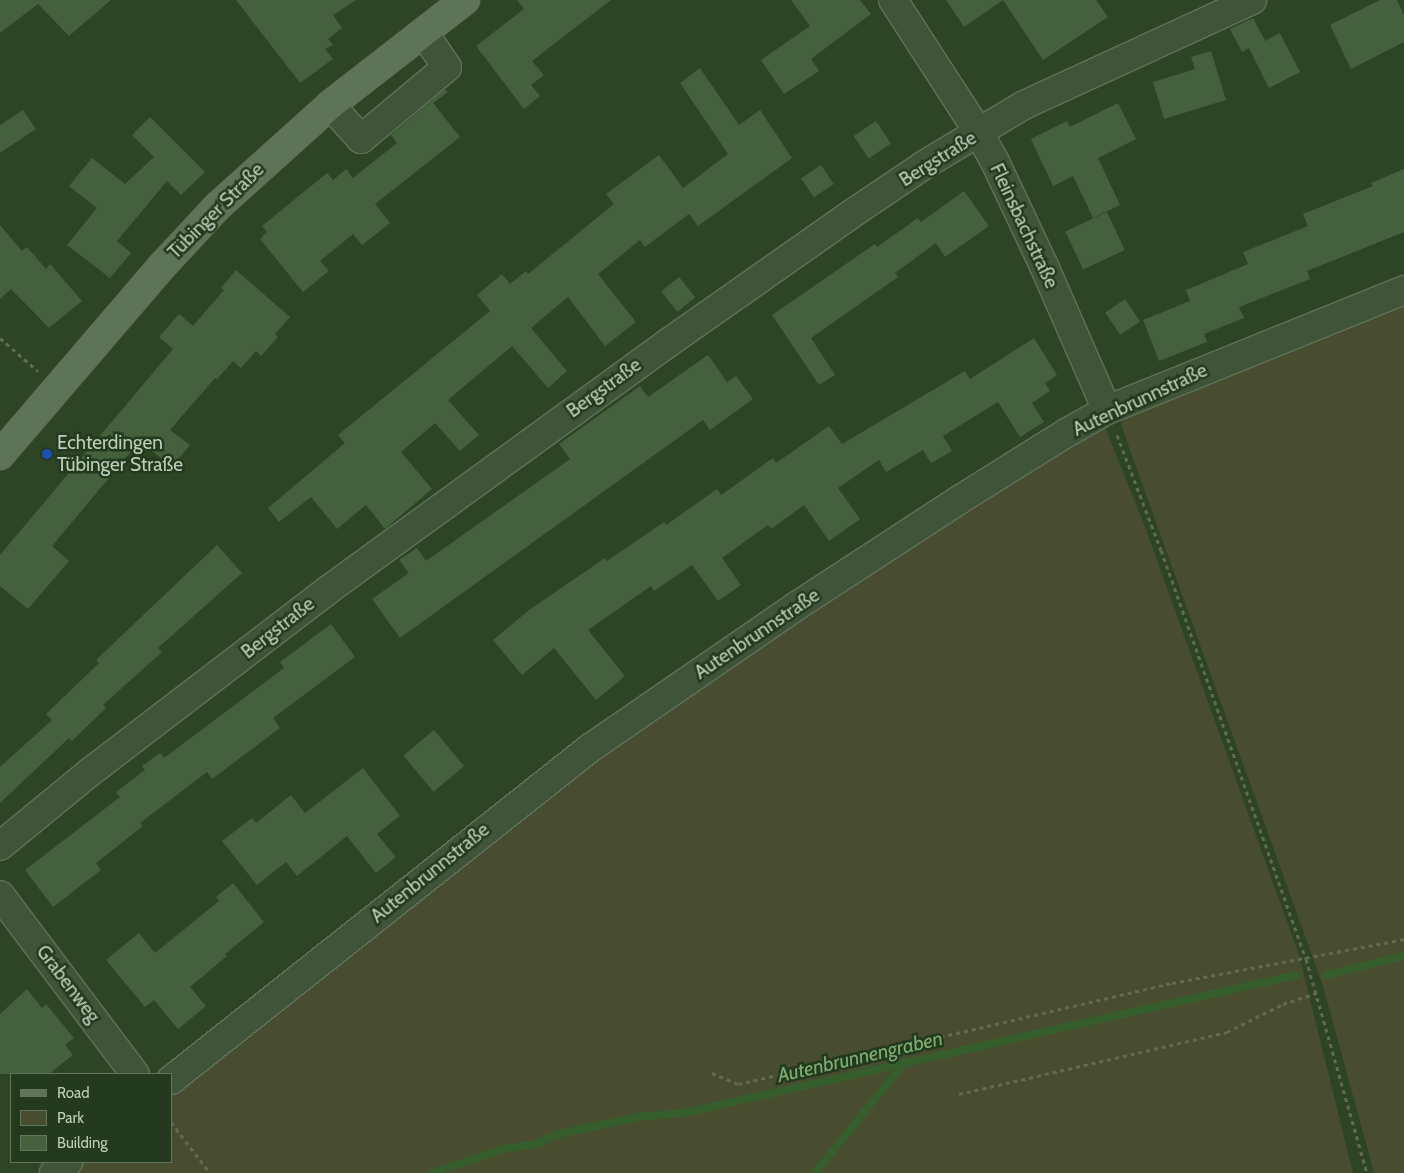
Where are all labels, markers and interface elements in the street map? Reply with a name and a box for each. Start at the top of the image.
street label: Bergstraße [895,126,981,192]
street label: Tübinger Straße [163,158,269,264]
street label: Fleinsbachstraße [985,160,1063,292]
street label: Bergstraße [562,353,646,423]
street label: Autenbrunnstraße [1069,359,1211,441]
place label: Echterdingen Tübinger Straße [57,432,183,476]
marker: Echterdingen Tübinger Straße [41,448,53,460]
street label: Autenbrunnstraße [690,584,824,684]
street label: Bergstraße [237,592,319,664]
street label: Autenbrunnstraße [366,818,494,928]
street label: Grabenweg [31,941,105,1027]
water label: Autenbrunnengraben [775,1026,945,1088]
legend [10,1073,172,1163]
text: Road [57,1084,90,1102]
text: Park [57,1109,84,1127]
text: Building [57,1134,108,1152]

